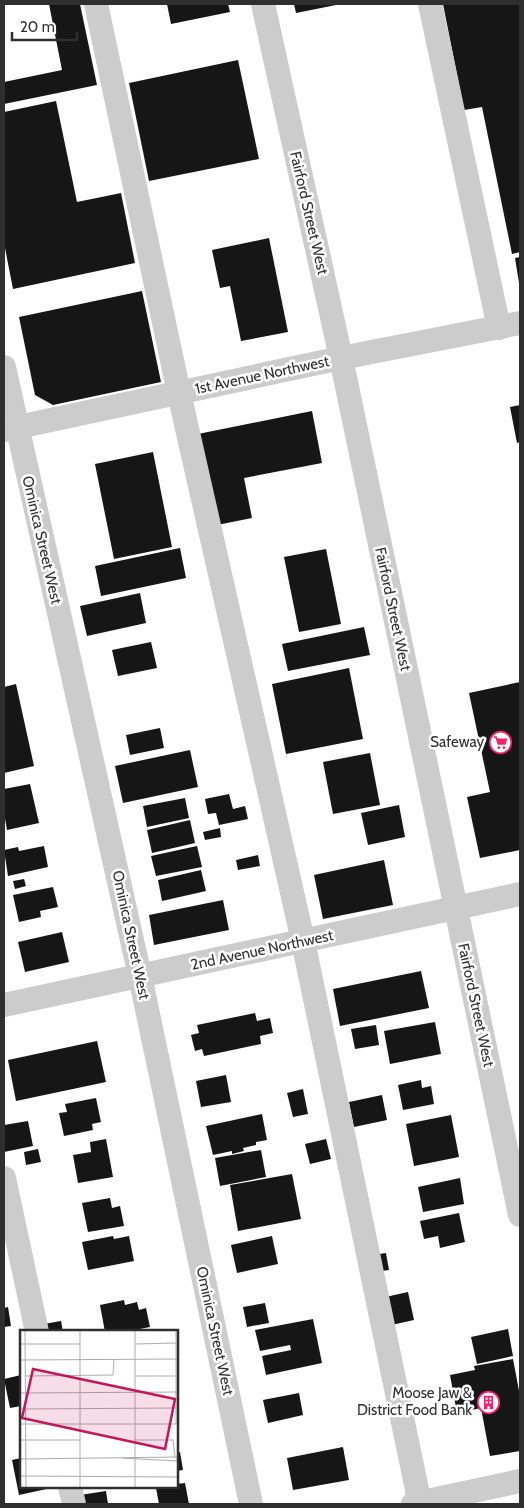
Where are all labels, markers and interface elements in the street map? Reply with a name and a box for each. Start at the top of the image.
scale bar [12,10,78,42]
text: 20 m [20,18,55,36]
street label: Fairford Street West [286,150,332,276]
street label: 1st Avenue Northwest [193,352,331,398]
street label: Ominica Street West [18,474,66,606]
street label: Fairford Street West [371,546,415,672]
supermarket icon: Safeway [488,730,512,754]
place label: Safeway [430,733,484,751]
street label: Ominica Street West [109,869,153,1001]
street label: 2nd Avenue Northwest [189,926,335,974]
street label: Fairford Street West [454,942,498,1068]
street label: Ominica Street West [193,1265,237,1397]
inset map [20,1330,178,1488]
place label: Moose Jaw & District Food Bank [357,1384,472,1419]
building icon: Moose Jaw & District Food Bank [476,1390,500,1414]

